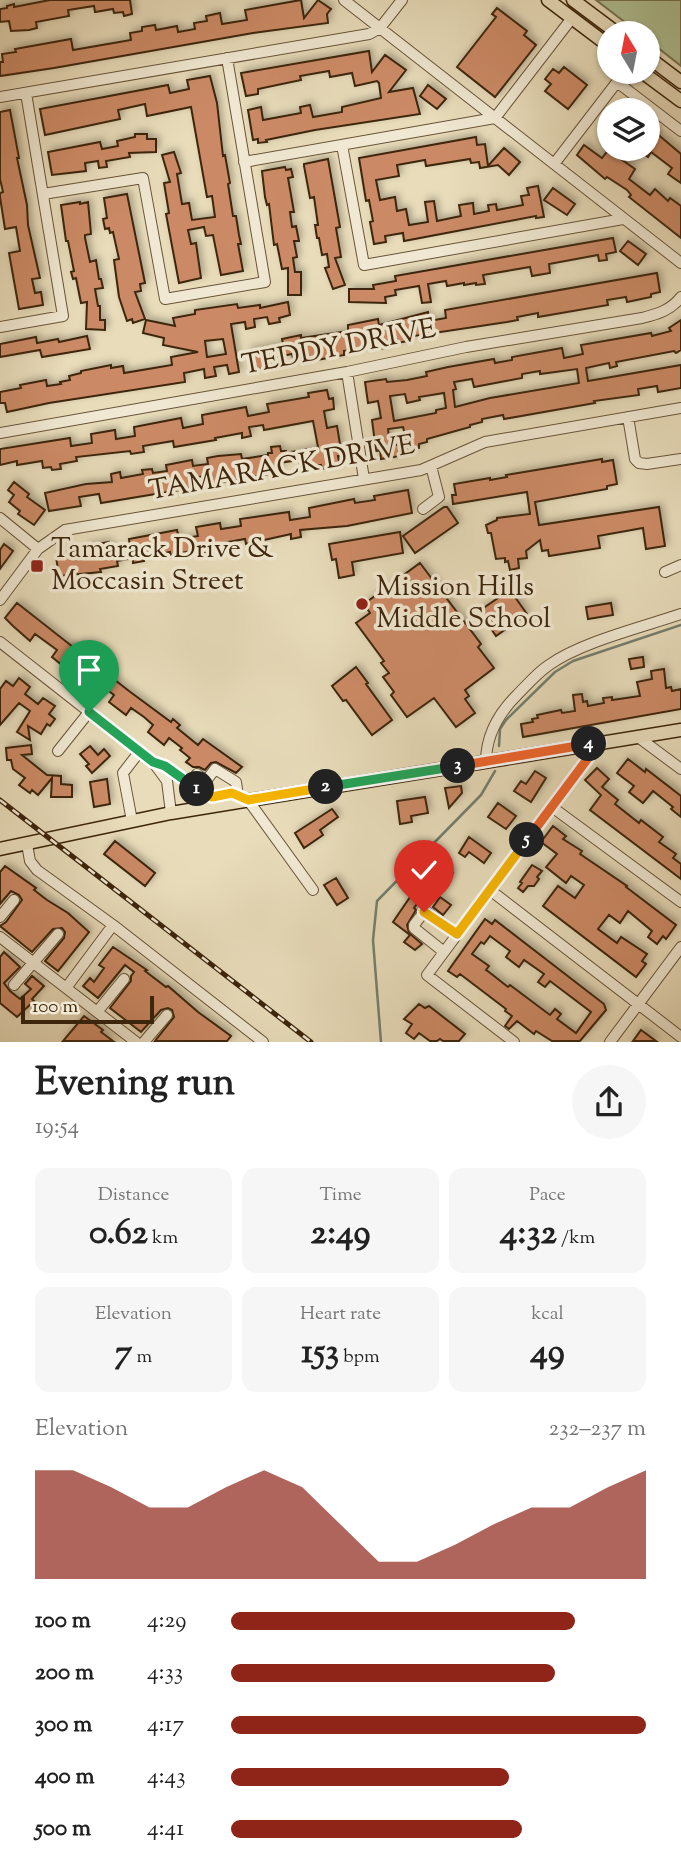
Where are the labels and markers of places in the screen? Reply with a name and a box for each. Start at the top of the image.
place label: Tamarack Drive & Moccasin Street [51,530,274,602]
marker: Tamarack Drive & Moccasin Street [29,558,45,574]
place label: Mission Hills Middle School [376,568,551,640]
marker: Mission Hills Middle School [354,596,370,612]
pin [59,640,119,712]
pin: 4 [572,726,606,762]
pin: 3 [440,748,476,784]
pin: 2 [308,770,344,804]
pin: 1 [180,772,214,806]
pin: 5 [510,822,544,858]
pin [394,840,454,912]

